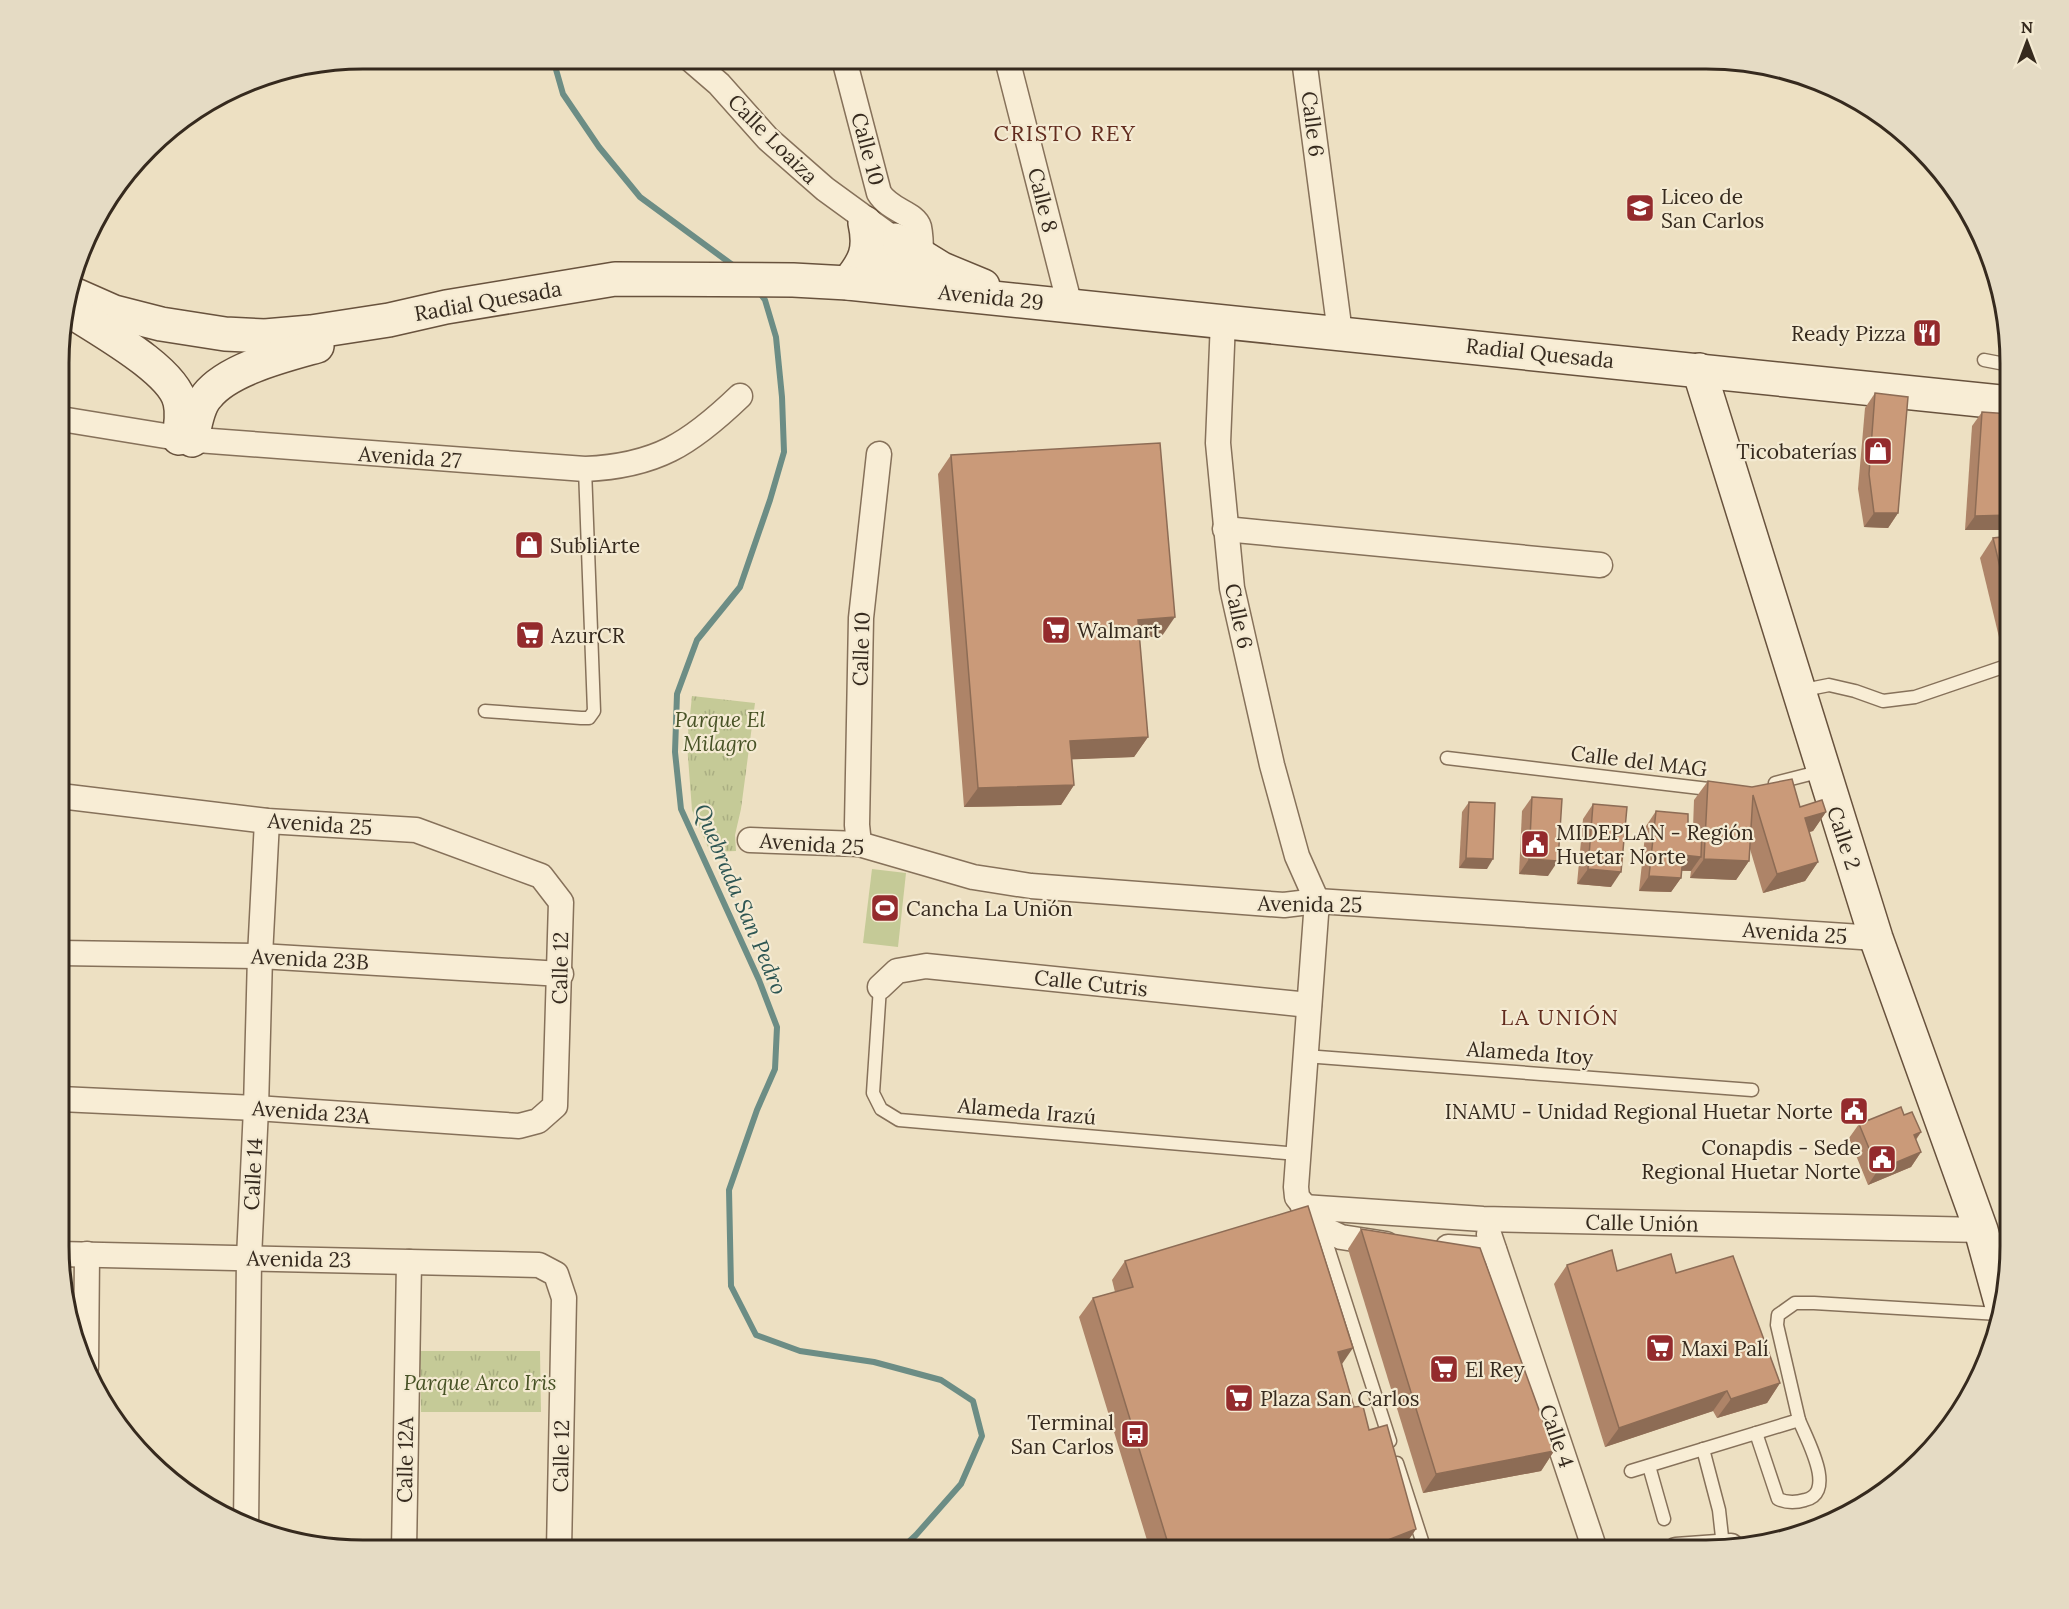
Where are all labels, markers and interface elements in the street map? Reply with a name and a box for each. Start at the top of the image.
north arrow [1997,12,2057,72]
text: N [2021,17,2033,37]
street label: Calle Loaiza [722,88,824,190]
street label: Calle 6 [1296,90,1330,158]
street label: Calle 10 [845,110,891,188]
district label: CRISTO REY [994,119,1136,147]
street label: Calle 8 [1022,165,1064,235]
place label: Liceo de San Carlos [1661,183,1764,234]
school or university icon: Liceo de San Carlos [1624,192,1656,224]
street label: Radial Quesada [412,275,564,327]
street label: Avenida 29 [936,278,1045,316]
restaurant icon: Ready Pizza [1911,317,1943,349]
place label: Ready Pizza [1791,320,1906,347]
street label: Radial Quesada [1464,332,1616,374]
shop icon: Ticobaterías [1862,435,1894,467]
place label: Ticobaterías [1736,438,1857,465]
street label: Avenida 27 [357,440,463,474]
shop icon: SubliArte [513,529,545,561]
place label: SubliArte [550,532,640,559]
street label: Calle 6 [1219,581,1259,651]
street label: Calle 10 [846,611,876,687]
supermarket icon: Walmart [1040,614,1072,646]
place label: Walmart [1077,617,1161,644]
supermarket icon: AzurCR [514,619,546,651]
place label: AzurCR [550,622,626,649]
park label: Parque El Milagro [674,706,766,757]
street label: Calle del MAG [1569,739,1709,783]
water label: Quebrada San Pedro [688,799,794,999]
street label: Calle 2 [1821,803,1867,873]
street label: Avenida 25 [266,807,373,841]
place label: MIDEPLAN - Región Huetar Norte [1556,819,1754,870]
street label: Avenida 25 [758,827,865,861]
public building icon: MIDEPLAN - Región Huetar Norte [1519,828,1551,860]
street label: Avenida 25 [1256,890,1363,918]
sports icon: Cancha La Unión [869,892,901,924]
place label: Cancha La Unión [906,895,1073,922]
street label: Avenida 25 [1741,916,1848,950]
street label: Calle 12 [546,931,574,1005]
street label: Avenida 23B [249,942,370,976]
street label: Calle Cutris [1033,964,1149,1002]
district label: LA UNIÓN [1500,1003,1620,1031]
street label: Alameda Itoy [1465,1035,1594,1071]
street label: Alameda Irazú [956,1091,1097,1130]
street label: Avenida 23A [250,1094,372,1130]
public building icon: INAMU - Unidad Regional Huetar Norte [1838,1095,1870,1127]
place label: INAMU - Unidad Regional Huetar Norte [1445,1098,1833,1125]
place label: Conapdis - Sede Regional Huetar Norte [1641,1134,1861,1185]
street label: Calle 14 [238,1137,268,1211]
public building icon: Conapdis - Sede Regional Huetar Norte [1866,1143,1898,1175]
street label: Calle Unión [1585,1209,1699,1237]
street label: Avenida 23 [245,1245,352,1273]
supermarket icon: Maxi Palí [1644,1332,1676,1364]
place label: Maxi Palí [1681,1335,1769,1362]
supermarket icon: El Rey [1428,1353,1460,1385]
place label: El Rey [1465,1356,1525,1383]
park label: Parque Arco Iris [403,1369,557,1396]
supermarket icon: Plaza San Carlos [1223,1382,1255,1414]
place label: Plaza San Carlos [1260,1385,1420,1412]
street label: Calle 4 [1534,1401,1580,1471]
place label: Terminal San Carlos [1011,1409,1114,1460]
street label: Calle 12A [391,1416,419,1503]
bus stop icon: Terminal San Carlos [1119,1418,1151,1450]
street label: Calle 12 [547,1419,575,1493]

